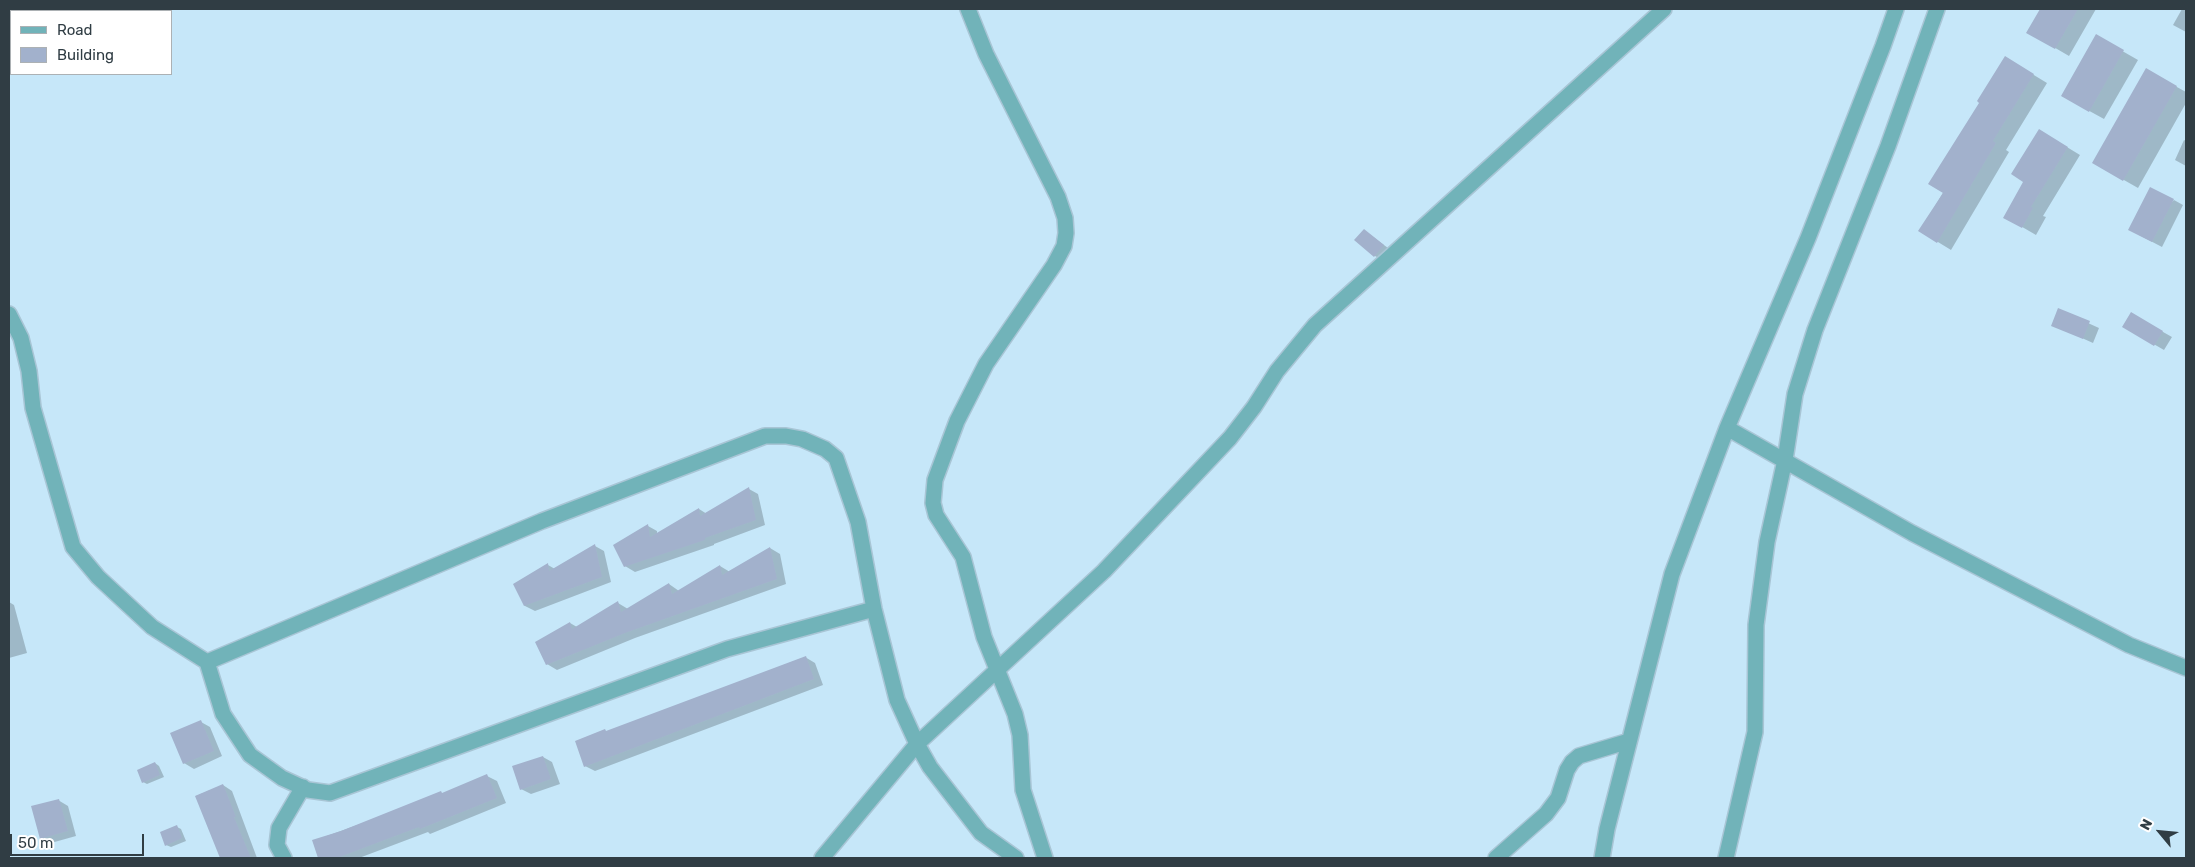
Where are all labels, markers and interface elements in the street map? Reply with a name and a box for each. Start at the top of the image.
legend [10,10,172,75]
text: Road [57,21,93,39]
text: Building [57,46,114,64]
north arrow [2135,807,2185,857]
text: N [2136,816,2156,833]
scale bar [12,824,146,856]
text: 50 m [18,834,53,852]

